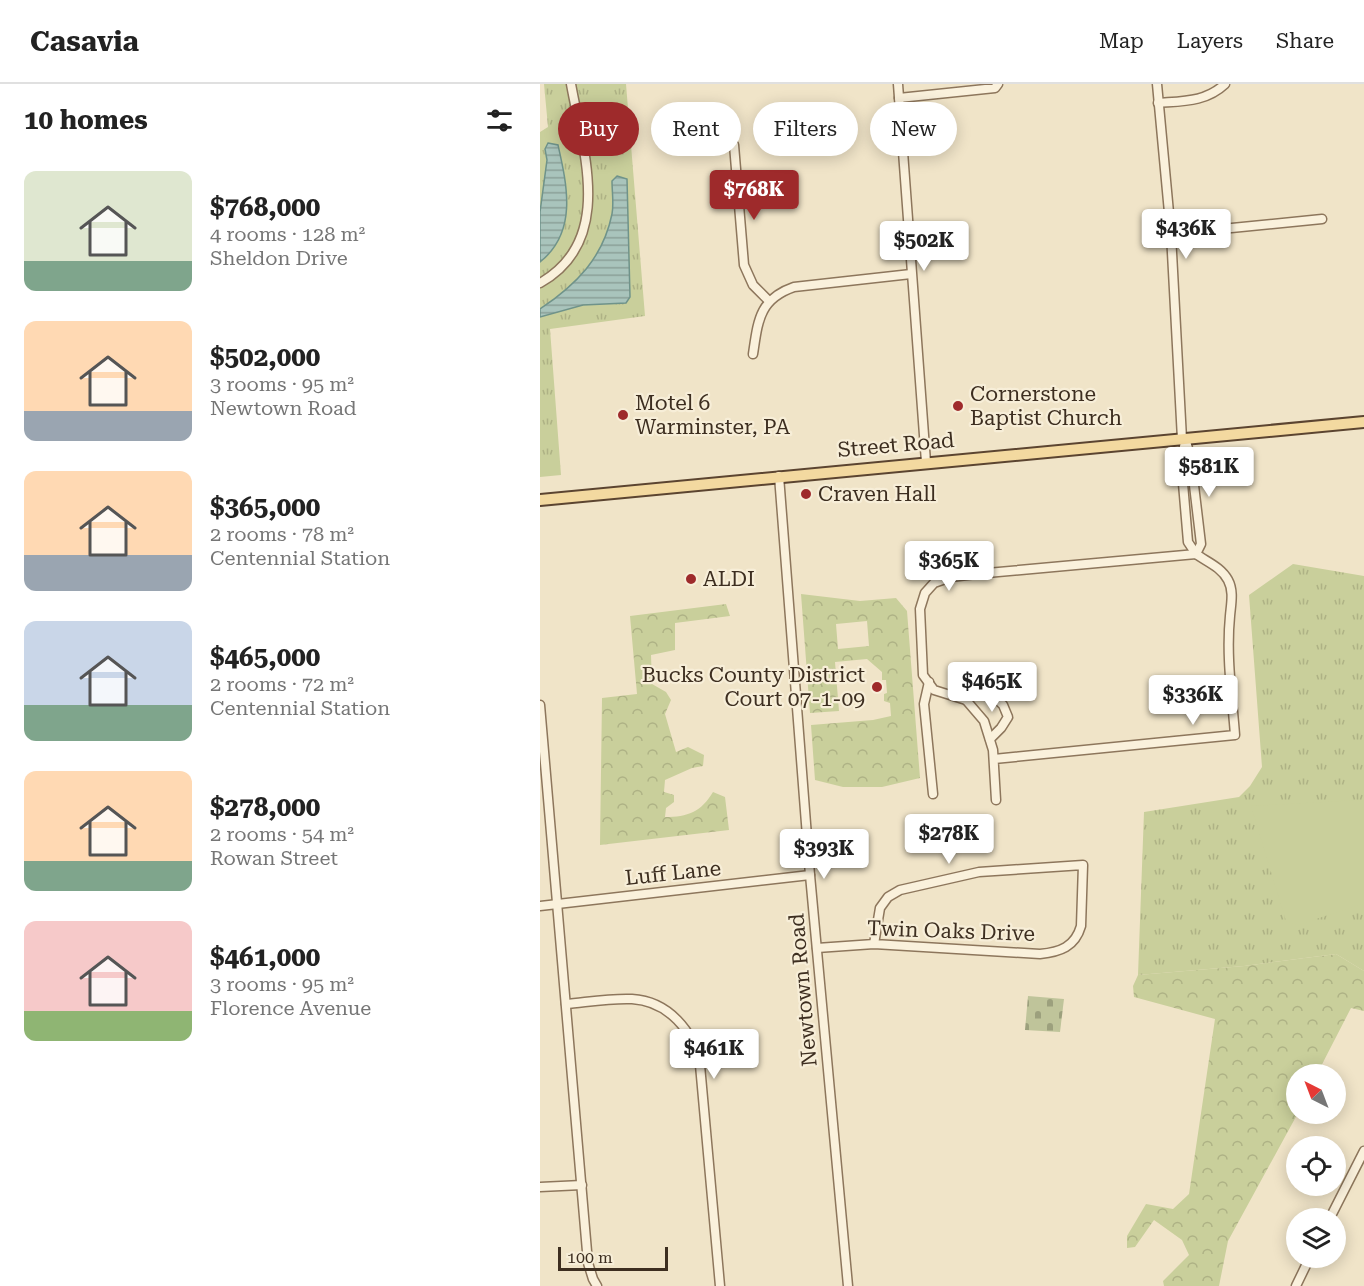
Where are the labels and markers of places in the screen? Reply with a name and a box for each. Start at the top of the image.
pin: $768K [712,170,796,221]
pin: $436K [1144,209,1228,260]
pin: $502K [882,221,966,272]
place label: Cornerstone Baptist Church [970,382,1122,430]
place label: Motel 6 Warminster, PA [635,391,791,439]
marker: Cornerstone Baptist Church [951,399,965,413]
marker: Motel 6 Warminster, PA [616,408,630,422]
pin: $581K [1167,447,1251,498]
place label: Craven Hall [818,482,937,506]
marker: Craven Hall [799,487,813,501]
pin: $365K [907,541,991,592]
place label: ALDI [703,567,755,591]
marker: ALDI [684,572,698,586]
pin: $465K [950,662,1034,713]
place label: Bucks County District Court 07-1-09 [642,663,865,711]
pin: $336K [1151,675,1235,726]
marker: Bucks County District Court 07-1-09 [870,680,884,694]
pin: $278K [907,814,991,865]
pin: $393K [782,829,866,880]
pin: $461K [672,1029,756,1080]

